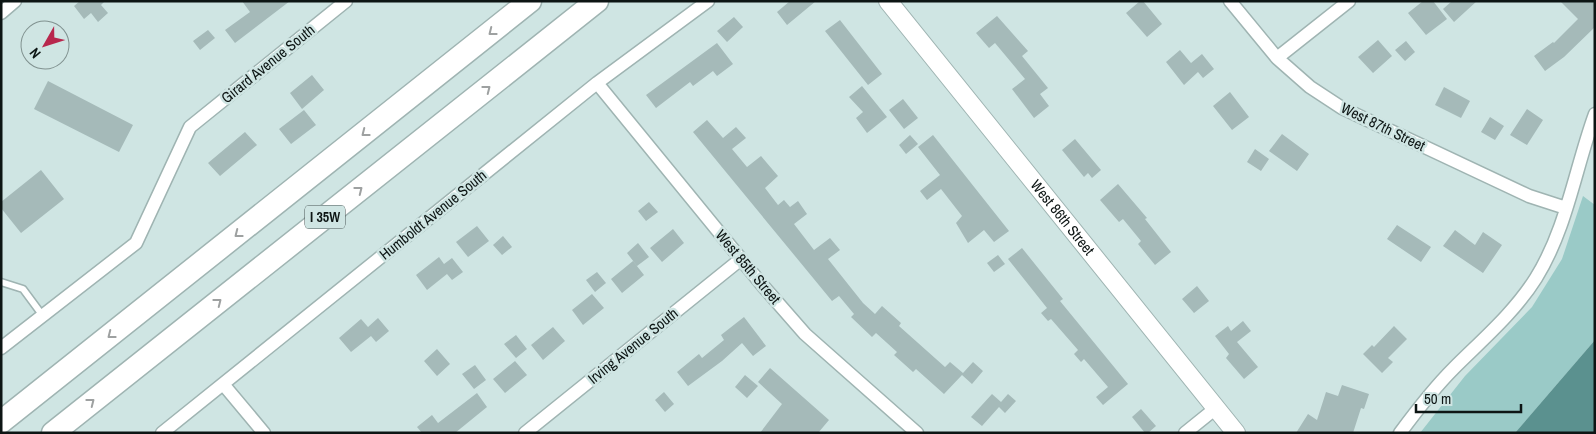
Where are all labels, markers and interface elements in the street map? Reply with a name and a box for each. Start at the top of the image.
street label: Girard Avenue South [217,19,319,108]
north arrow [20,20,70,70]
one-way arrow [489,26,498,34]
text: N [25,44,45,62]
one-way arrow [481,85,490,94]
street label: West 87th Street [1338,97,1429,156]
one-way arrow [362,127,371,135]
street label: Humboldt Avenue South [375,165,491,264]
street label: West 86th Street [1026,175,1100,260]
one-way arrow [353,187,362,195]
road number: I 35W [305,206,345,228]
street label: West 85th Street [711,225,786,309]
one-way arrow [235,228,244,236]
one-way arrow [212,299,221,307]
street label: Irving Avenue South [583,303,682,389]
one-way arrow [107,329,117,338]
scale bar [1416,382,1521,414]
text: 50 m [1424,388,1451,409]
one-way arrow [85,400,94,408]

